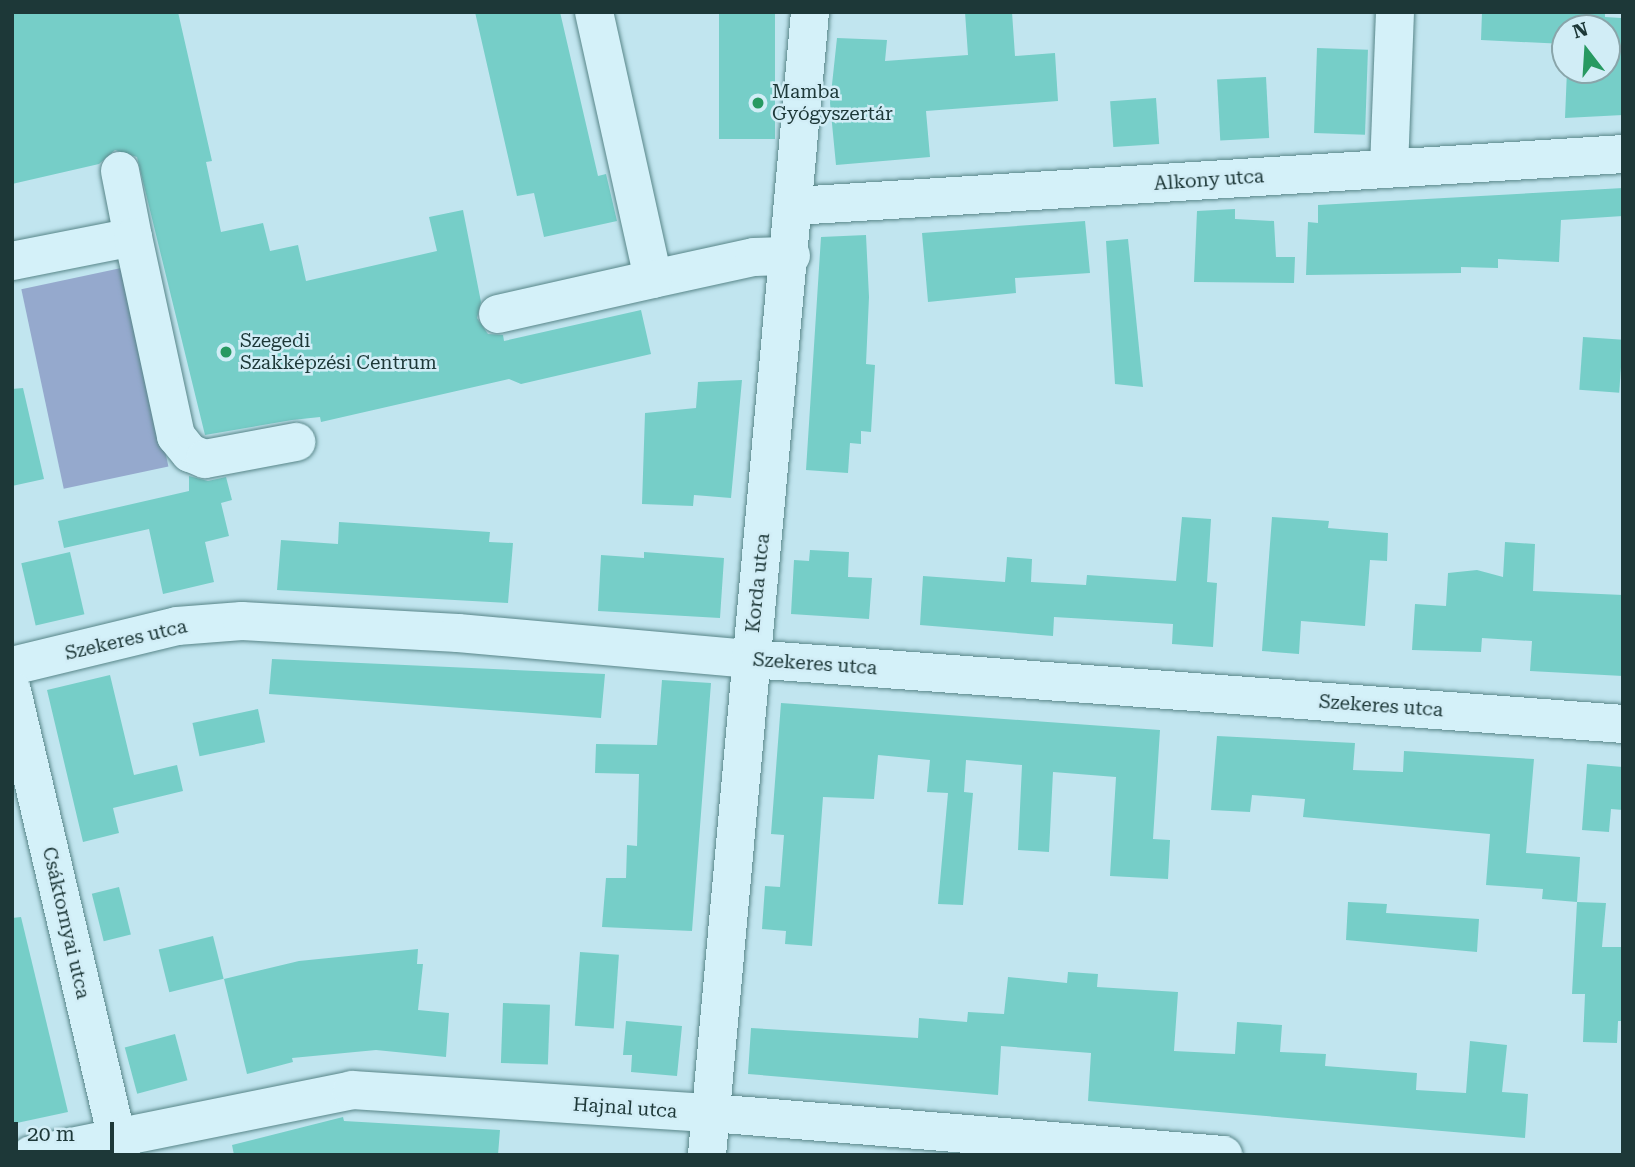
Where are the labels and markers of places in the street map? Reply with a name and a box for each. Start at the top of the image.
place label: Mamba Gyógyszertár [772,81,893,125]
marker: Mamba Gyógyszertár [750,95,766,111]
place label: Szegedi Szakképzési Centrum [240,330,437,374]
marker: Szegedi Szakképzési Centrum [218,344,234,360]

